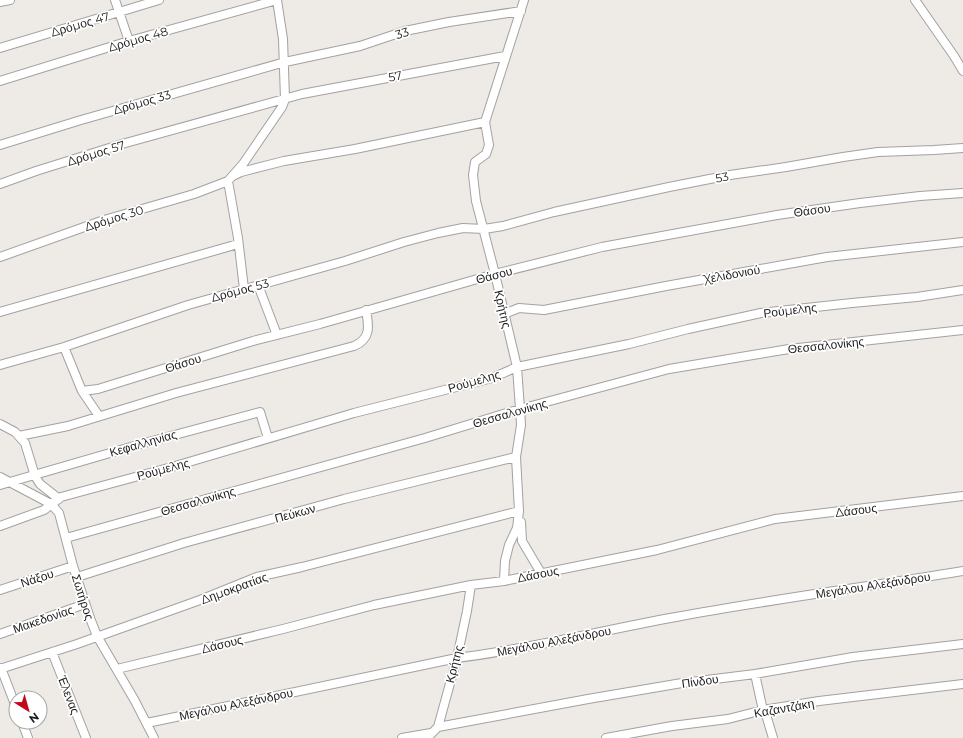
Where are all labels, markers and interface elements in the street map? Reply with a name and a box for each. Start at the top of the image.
street label: Δρόμος 47 [49,8,111,40]
street label: Δρόμος 48 [106,23,170,55]
street label: 33 [393,24,411,42]
street label: 57 [387,67,403,85]
street label: Δρόμος 33 [111,87,173,117]
street label: Δρόμος 57 [65,137,127,169]
street label: 53 [714,168,730,186]
street label: Θάσου [793,200,831,220]
street label: Δρόμος 30 [83,202,145,234]
street label: Χελιδονιού [701,262,761,287]
street label: Θάσου [474,263,514,287]
street label: Δρόμος 53 [209,275,271,305]
street label: Κρήτης [491,288,515,330]
street label: Ρούμελης [762,299,818,321]
street label: Θεσσαλονίκης [787,334,865,356]
street label: Θάσου [163,350,203,376]
street label: Ρούμελης [446,366,502,396]
street label: Θεσσαλονίκης [471,395,549,431]
street label: Κεφαλληνίας [108,426,178,460]
street label: Ρούμελης [135,455,191,483]
street label: Θεσσαλονίκης [159,483,237,519]
street label: Πεύκων [273,500,317,526]
street label: Δάσους [834,500,878,520]
street label: Δάσους [516,563,560,585]
street label: Νάξου [19,566,55,590]
street label: Δημοκρατίας [199,569,270,607]
street label: Μεγάλου Αλεξάνδρου [815,569,931,601]
street label: Σωτήρος [69,572,98,622]
street label: Μακεδονίας [11,602,75,636]
street label: Μεγάλου Αλεξάνδρου [496,623,612,659]
street label: Δάσους [200,632,244,656]
street label: Κρήτης [442,643,466,685]
street label: Πίνδου [681,671,719,691]
street label: Έλενας [54,673,83,717]
street label: Μεγάλου Αλεξάνδρου [178,685,294,723]
north arrow [8,690,48,730]
street label: Καζαντζάκη [753,695,815,721]
text: N [26,710,42,726]

